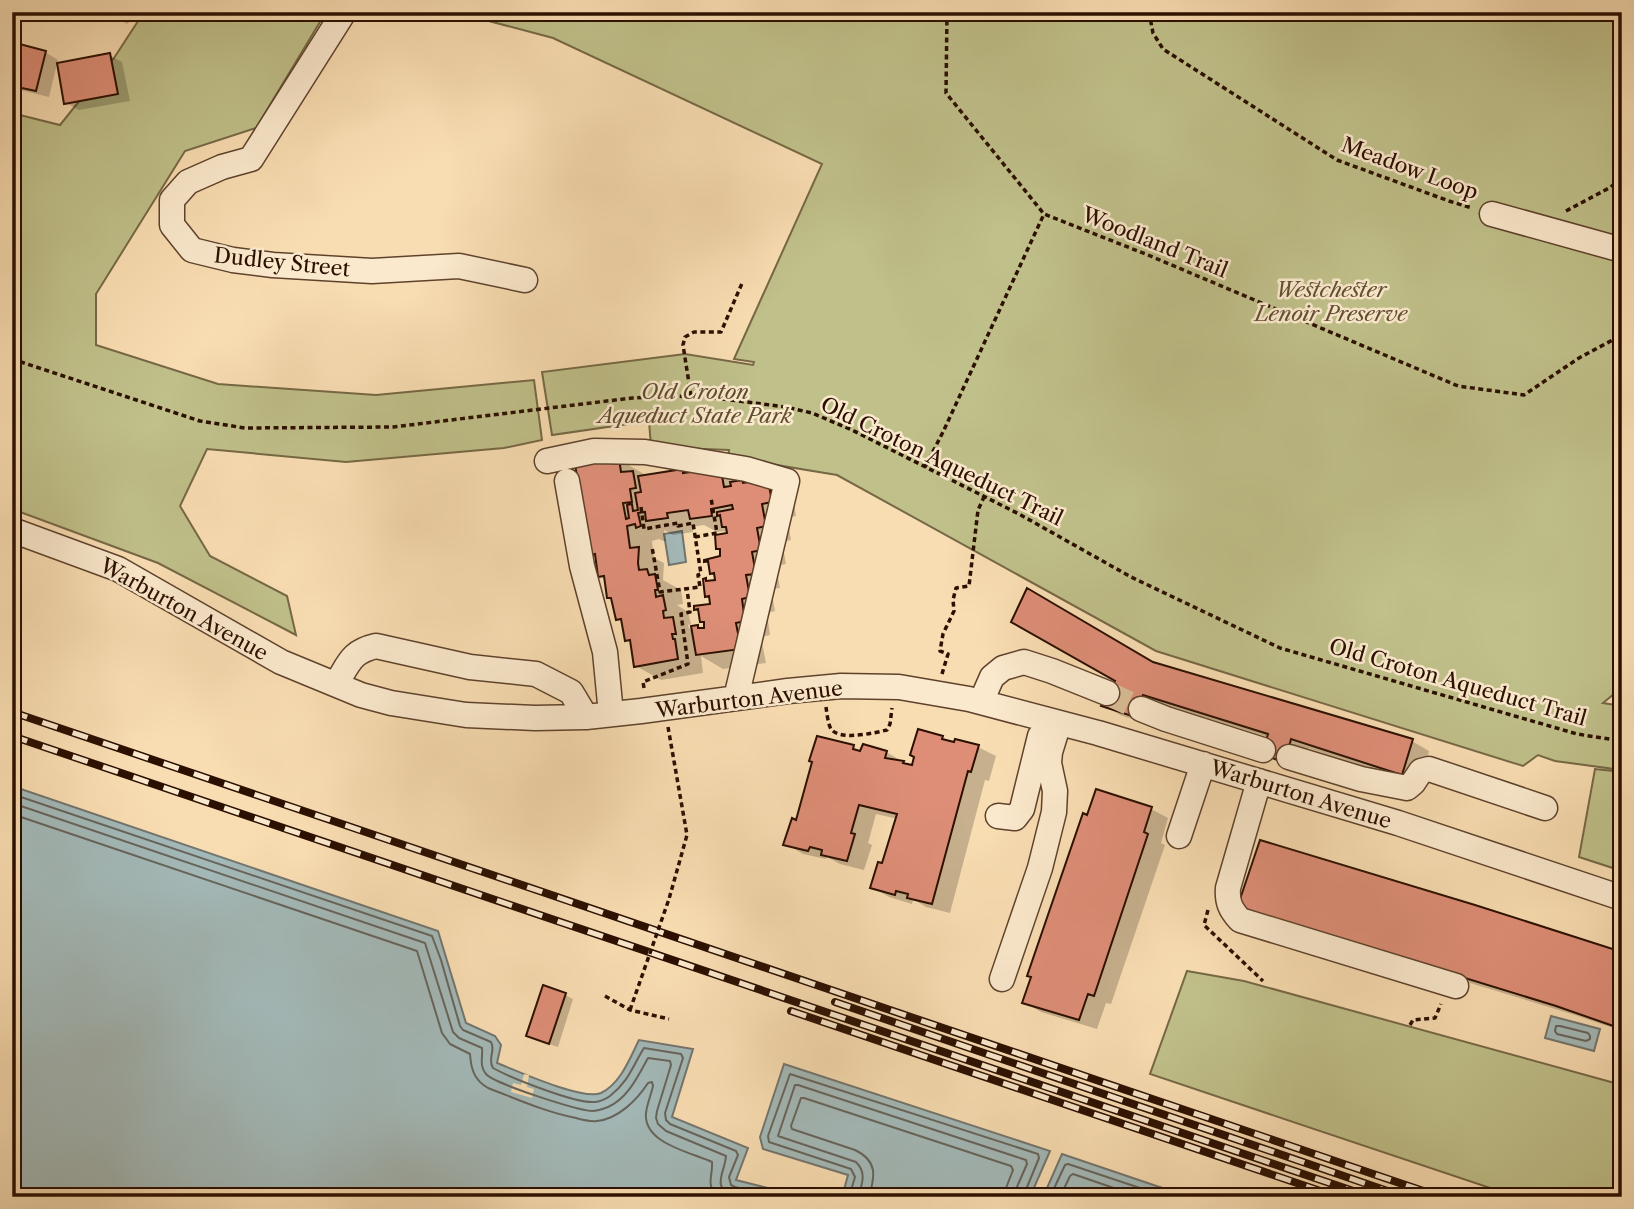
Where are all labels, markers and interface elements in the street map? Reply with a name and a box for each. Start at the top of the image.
street label: Meadow Loop [1338,132,1482,204]
street label: Woodland Trail [1078,201,1232,283]
street label: Dudley Street [213,242,352,282]
park label: Westchester Lenoir Preserve [1253,277,1408,326]
park label: Old Croton Aqueduct State Park [595,379,792,428]
street label: Old Croton Aqueduct Trail [817,391,1067,531]
street label: Warburton Avenue [95,552,272,666]
street label: Old Croton Aqueduct Trail [1326,633,1590,731]
street label: Warburton Avenue [653,675,844,723]
street label: Warburton Avenue [1206,754,1395,833]

